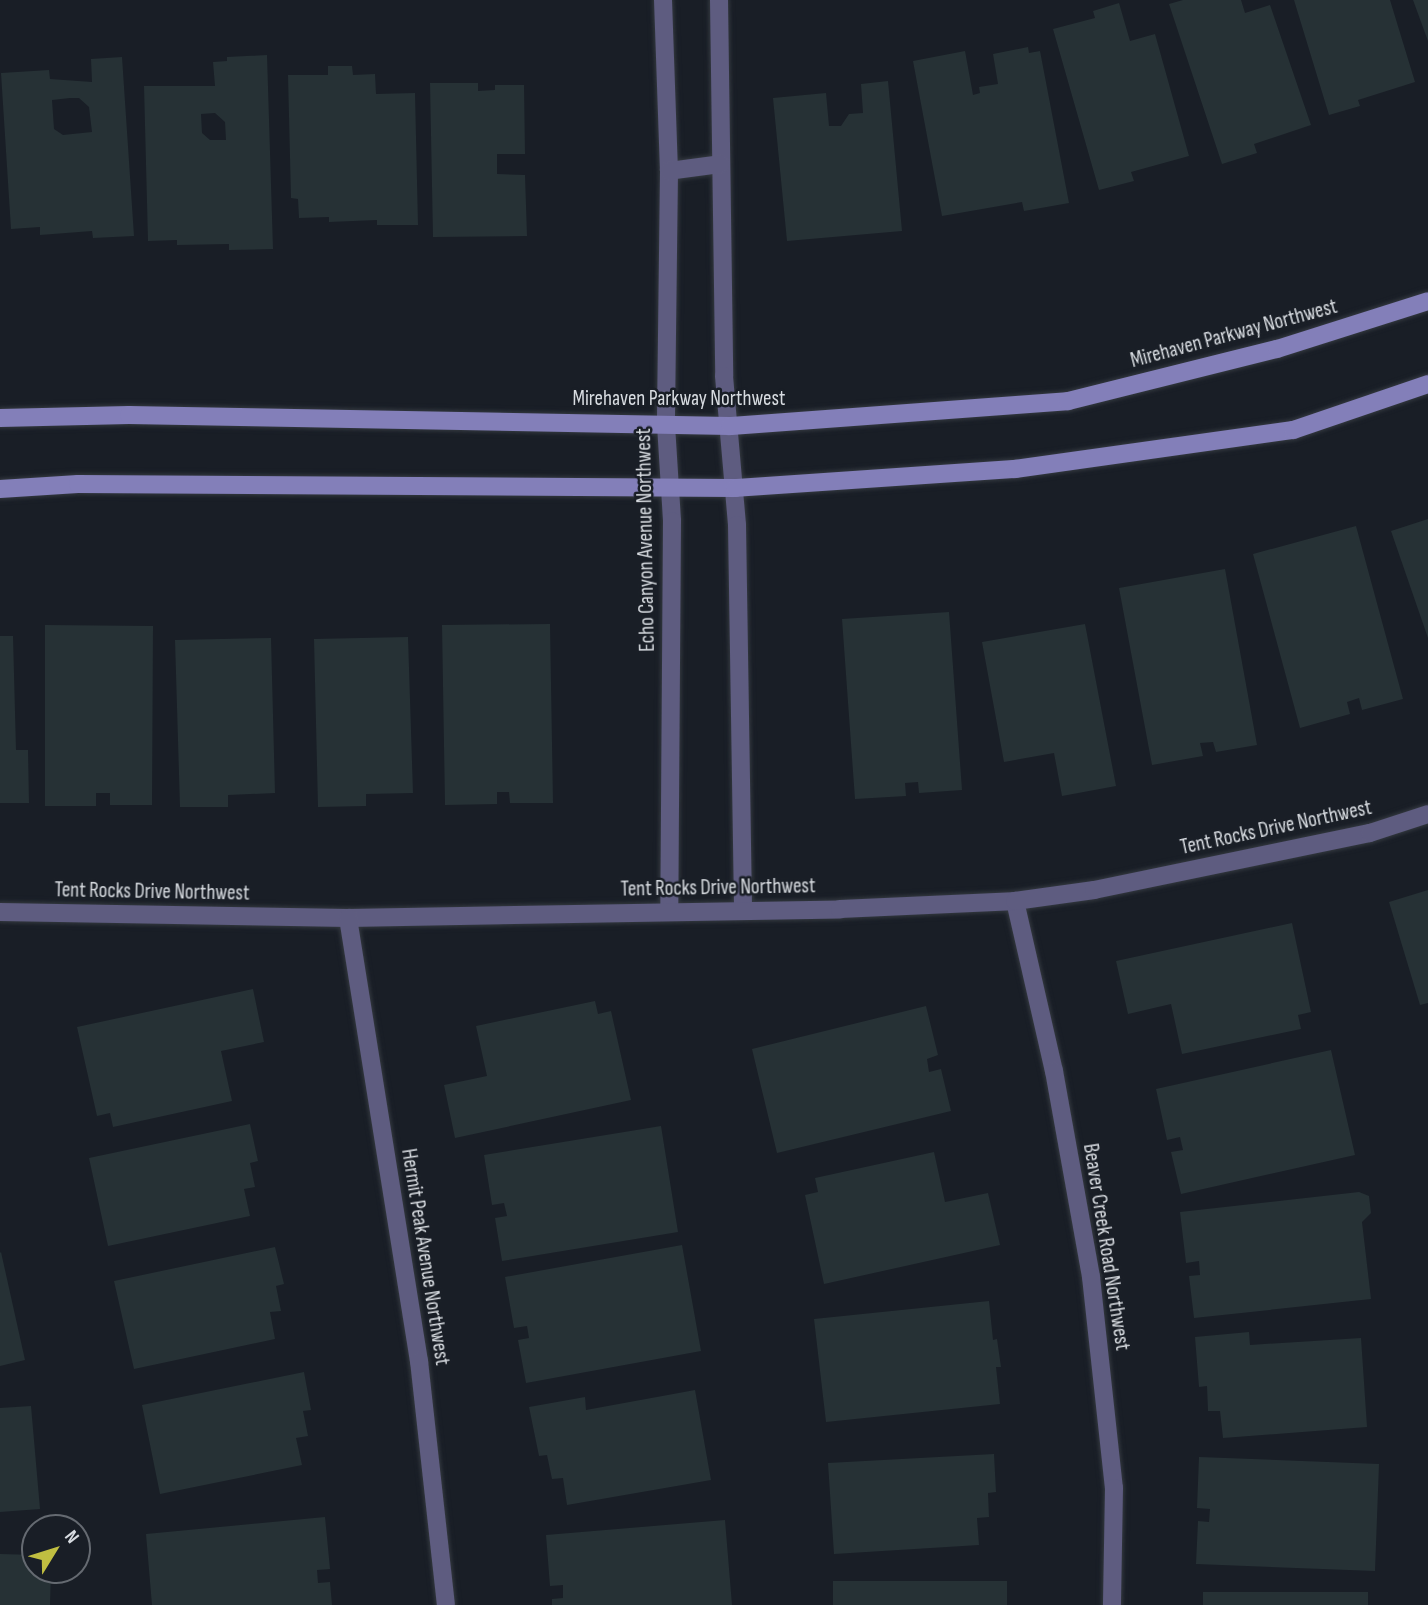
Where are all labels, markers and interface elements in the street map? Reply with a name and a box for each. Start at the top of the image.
street label: Mirehaven Parkway Northwest [1128,294,1340,374]
street label: Mirehaven Parkway Northwest [572,386,786,412]
street label: Echo Canyon Avenue Northwest [631,428,661,652]
street label: Tent Rocks Drive Northwest [1178,795,1374,861]
street label: Tent Rocks Drive Northwest [620,874,816,902]
street label: Tent Rocks Drive Northwest [54,878,250,906]
street label: Beaver Creek Road Northwest [1077,1142,1135,1352]
street label: Hermit Peak Avenue Northwest [395,1147,455,1367]
north arrow [21,1514,91,1584]
text: N [59,1526,84,1548]

